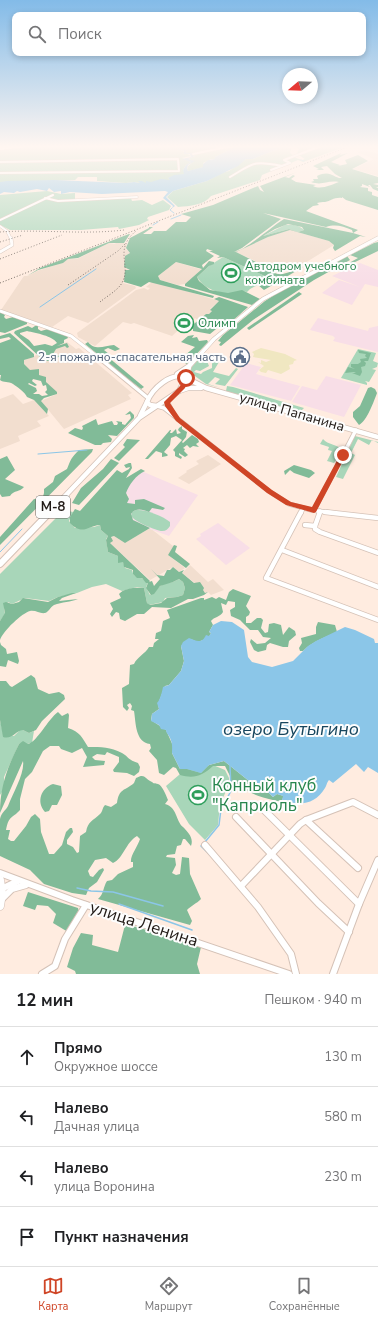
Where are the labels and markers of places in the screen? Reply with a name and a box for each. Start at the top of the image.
place label: Автодром учебного комбината [245,258,357,288]
sports icon: Автодром учебного комбината [220,262,242,284]
sports icon: Олимп [173,312,195,334]
place label: Олимп [198,315,236,331]
public building icon: 2-я пожарно-спасательная часть [229,346,251,368]
place label: 2-я пожарно-спасательная часть [38,349,226,365]
place label: Конный клуб "Каприоль" [212,774,316,817]
sports icon: Конный клуб "Каприоль" [187,784,209,806]

